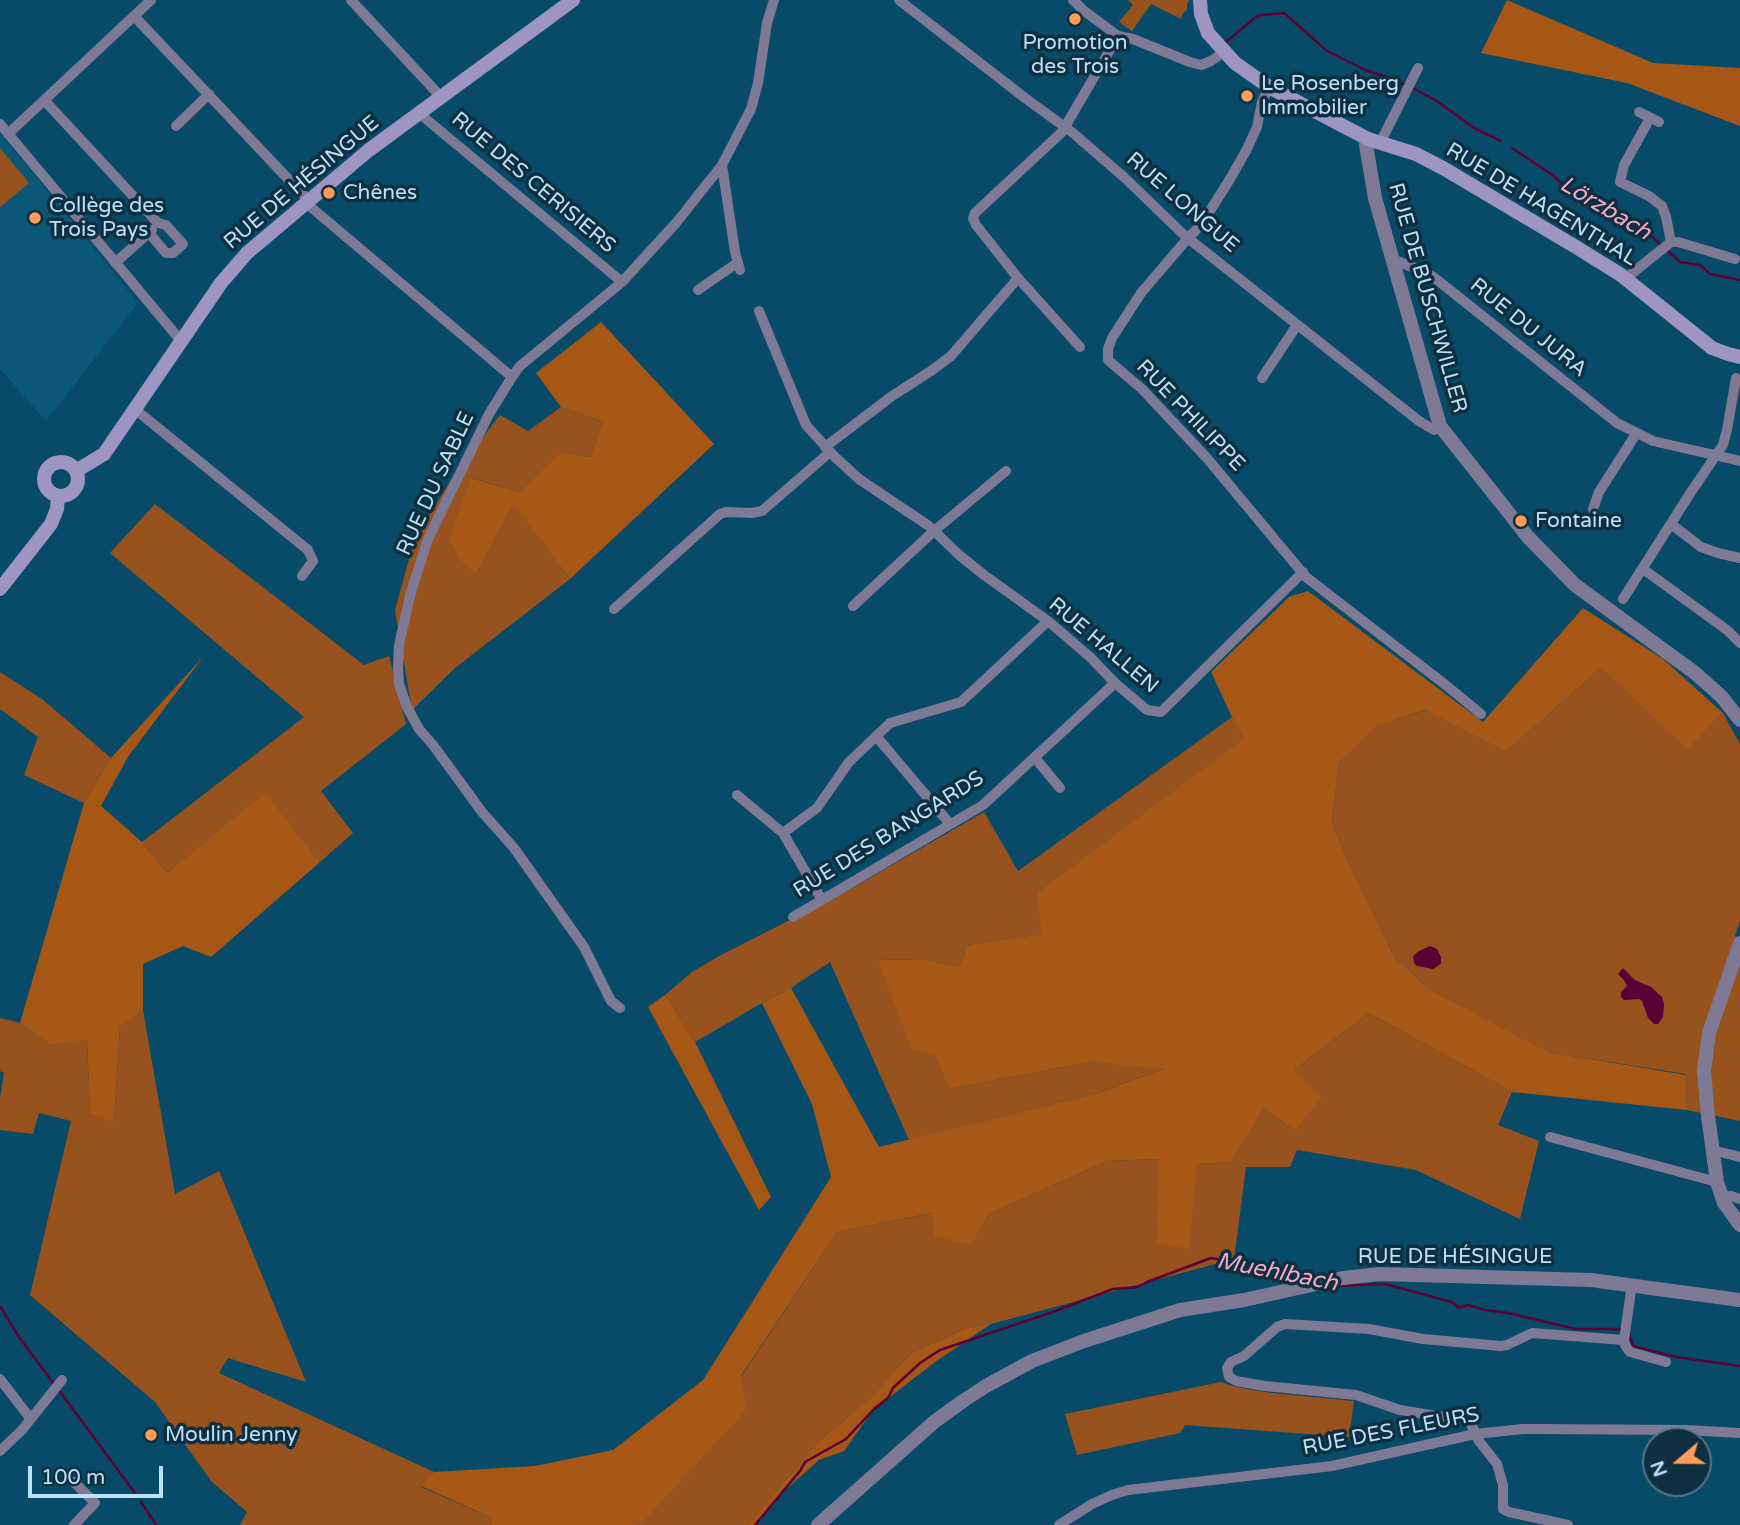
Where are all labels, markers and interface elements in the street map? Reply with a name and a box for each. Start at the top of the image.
marker: Promotion des Trois [1067,11,1083,27]
place label: Promotion des Trois [1022,30,1128,80]
place label: Le Rosenberg Immobilier [1261,71,1399,121]
marker: Le Rosenberg Immobilier [1239,88,1255,104]
street label: RUE DES CERISIERS [446,107,620,259]
street label: RUE DE HÉSINGUE [219,111,385,255]
street label: RUE DE HAGENTHAL [1441,138,1641,272]
street label: RUE LONGUE [1121,147,1243,259]
water label: Lörzbach [1555,171,1655,247]
place label: Chênes [343,180,417,206]
street label: RUE DE BUSCHWILLER [1382,180,1472,416]
marker: Chênes [321,185,337,201]
place label: Collège des Trois Pays [49,193,164,243]
marker: Collège des Trois Pays [27,210,43,226]
street label: RUE DU JURA [1464,273,1592,383]
street label: RUE PHILIPPE [1130,355,1250,477]
street label: RUE DU SABLE [392,408,480,560]
place label: Fontaine [1535,508,1622,534]
marker: Fontaine [1513,513,1529,529]
street label: RUE HALLEN [1043,593,1163,699]
street label: RUE DES BANGARDS [789,766,989,904]
street label: RUE DE HÉSINGUE [1358,1244,1552,1270]
water label: Muehlbach [1214,1248,1340,1298]
street label: RUE DES FLEURS [1301,1403,1481,1461]
place label: Moulin Jenny [165,1422,298,1448]
marker: Moulin Jenny [143,1427,159,1443]
north arrow [1642,1427,1712,1497]
scale bar [32,1452,166,1496]
text: N [1646,1458,1672,1479]
text: 100 m [41,1465,105,1490]

